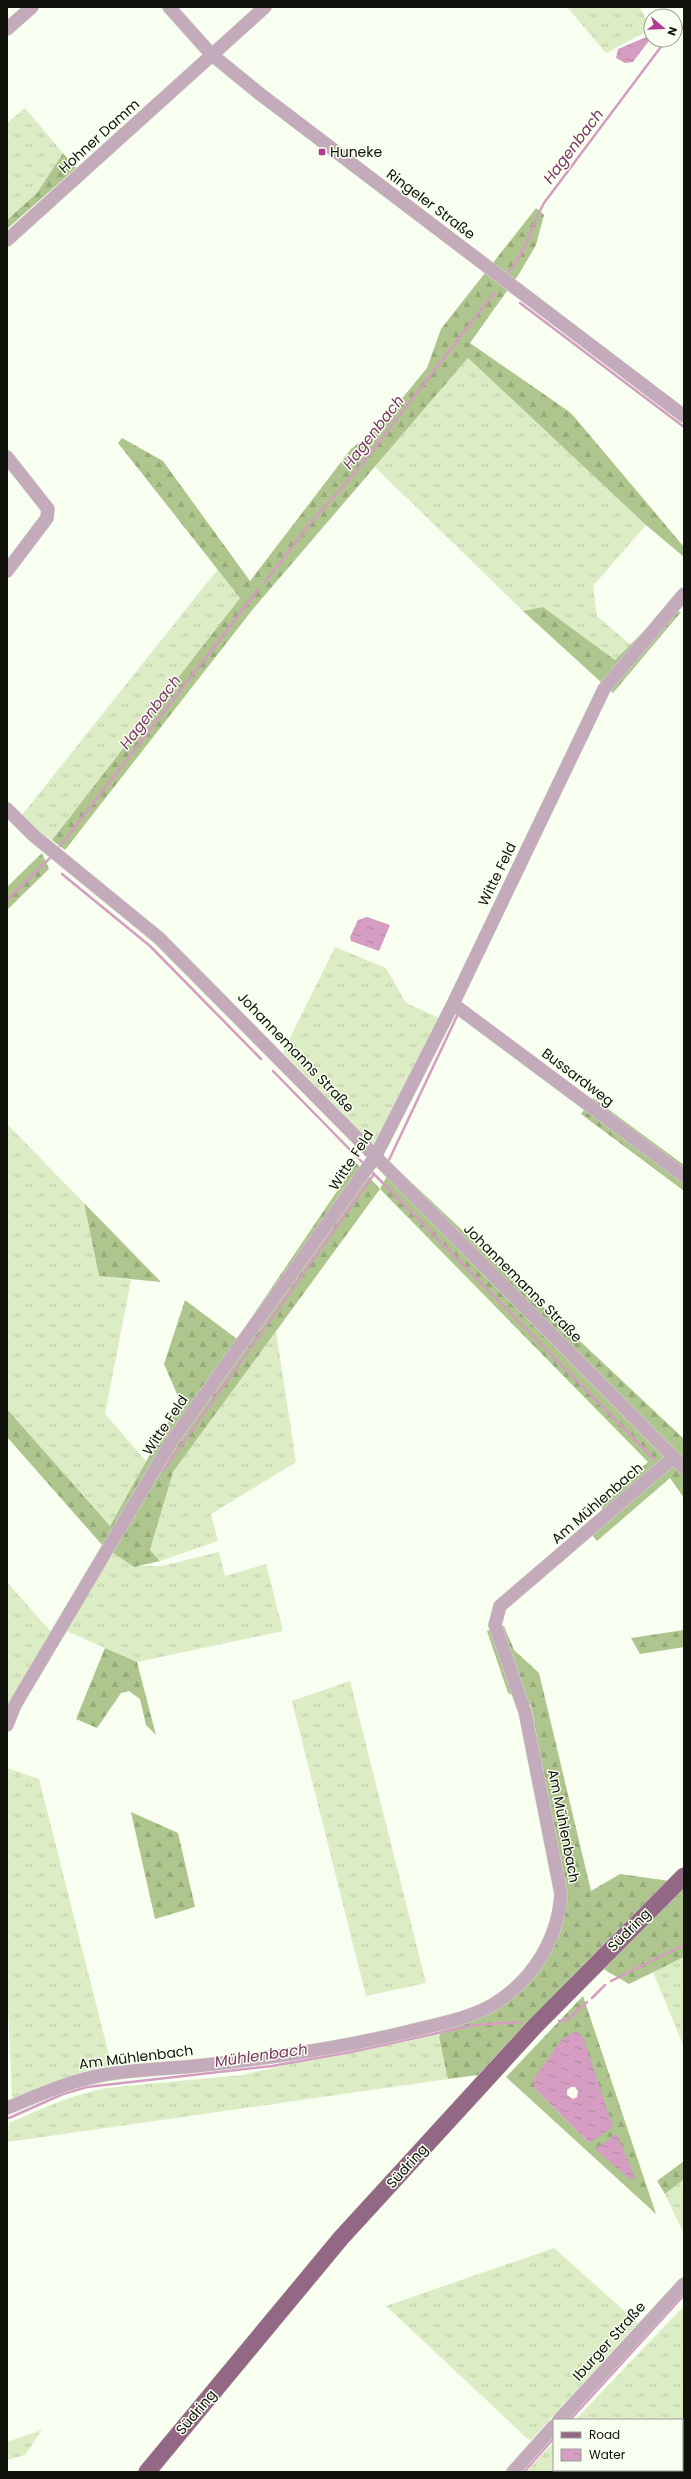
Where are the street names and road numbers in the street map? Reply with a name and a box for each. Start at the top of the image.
street label: Hohner Damm [54,94,144,178]
street label: Ringeler Straße [383,164,480,244]
street label: Witte Feld [473,839,521,909]
street label: Johannemanns Straße [233,987,359,1117]
street label: Bussardweg [538,1043,618,1111]
street label: Witte Feld [324,1126,378,1194]
street label: Johannemanns Straße [459,1219,587,1347]
street label: Witte Feld [138,1391,192,1459]
street label: Am Mühlenbach [547,1458,647,1548]
street label: Am Mühlenbach [543,1768,585,1884]
street label: Südring [603,1904,655,1956]
street label: Am Mühlenbach [78,2040,194,2074]
street label: Südring [382,2139,432,2193]
street label: Iburger Straße [568,2297,650,2385]
street label: Südring [171,2385,221,2439]

